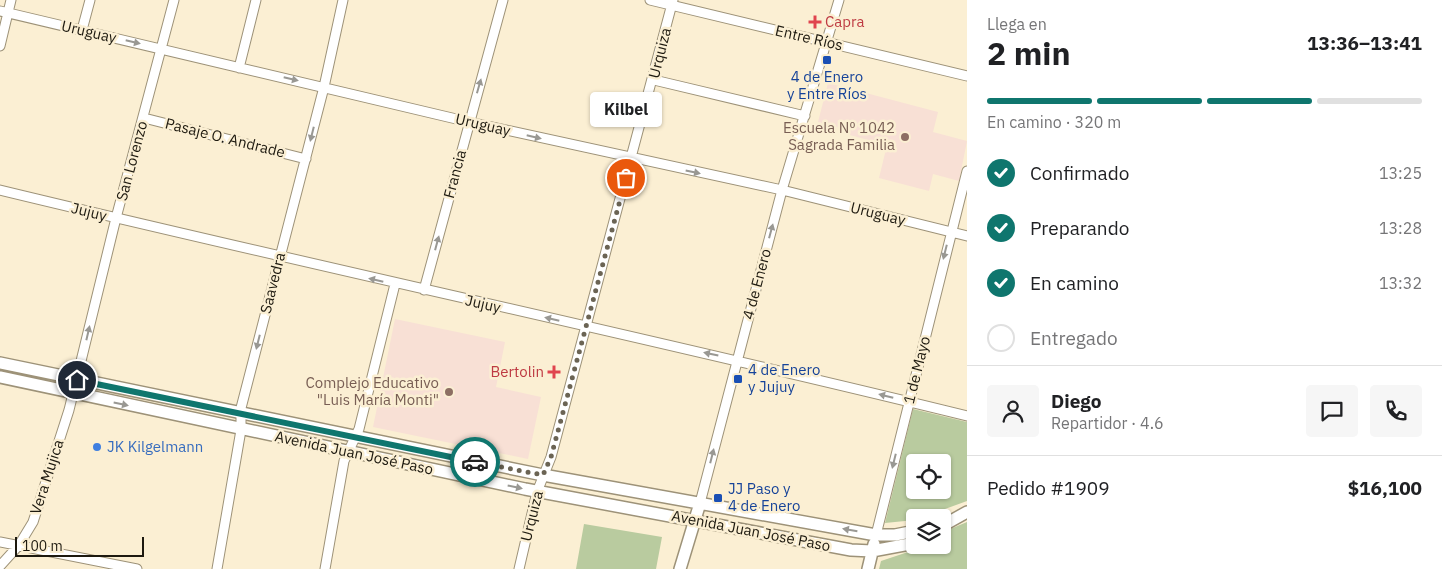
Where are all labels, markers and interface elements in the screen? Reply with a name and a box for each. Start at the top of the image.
place label: Capra [825,12,864,31]
text: Llega en [987,14,1047,34]
street label: Uruguay [60,16,119,47]
marker: Capra [809,16,821,28]
street label: Entre Ríos [773,21,845,55]
street label: Urquiza [644,26,675,80]
text: 13:36–13:41 [1307,31,1422,55]
text: 2 min [987,32,1071,74]
one-way arrow [125,38,140,46]
marker: 4 de Enero y Entre Ríos [821,54,833,66]
place label: 4 de Enero y Entre Ríos [787,67,867,103]
one-way arrow [283,76,299,84]
one-way arrow [475,79,483,94]
callout: Kilbel [590,93,662,128]
text: Kilbel [604,99,648,119]
street label: Uruguay [454,109,513,140]
text: En camino · 320 m [987,112,1121,132]
street label: Pasaje O. Andrade [163,113,287,162]
place label: Escuela Nº 1042 Sagrada Familia [783,118,895,154]
street label: San Lorenzo [112,119,151,203]
one-way arrow [308,127,316,142]
marker: Escuela Nº 1042 Sagrada Familia [899,131,911,143]
one-way arrow [527,133,542,141]
street label: Francia [439,148,470,200]
pin [605,157,647,199]
icon: check [987,159,1015,187]
text: Confirmado [1030,161,1129,185]
text: 13:25 [1379,163,1422,183]
icon: bag [612,164,640,192]
one-way arrow [685,168,700,176]
street label: Jujuy [69,198,109,225]
street label: Uruguay [849,198,908,230]
icon: check [987,214,1015,242]
text: Preparando [1030,216,1129,240]
text: 13:28 [1379,218,1422,238]
one-way arrow [767,224,775,239]
one-way arrow [433,236,441,251]
one-way arrow [941,245,949,260]
street label: 4 de Enero [738,246,775,321]
street label: Saavedra [256,250,289,315]
icon: check [987,269,1015,297]
text: En camino [1030,271,1119,295]
text: 13:32 [1379,273,1422,293]
one-way arrow [368,275,384,283]
street label: Jujuy [463,290,503,317]
one-way arrow [544,315,559,323]
one-way arrow [85,325,93,340]
text: Entregado [1030,326,1118,350]
street label: 1 de Mayo [899,334,934,406]
one-way arrow [254,335,262,350]
one-way arrow [703,350,718,358]
pin [56,359,98,401]
place label: 4 de Enero y Jujuy [748,360,820,396]
place label: Bertolin [490,362,544,381]
icon: home [63,366,91,394]
marker: Bertolin [548,366,560,378]
place label: Complejo Educativo "Luis María Monti" [305,373,439,409]
marker: 4 de Enero y Jujuy [732,373,744,385]
button: person [987,385,1039,437]
button: chat [1306,385,1358,437]
button: phone [1370,385,1422,437]
marker: Complejo Educativo "Luis María Monti" [443,386,455,398]
text: Diego [1051,389,1101,413]
one-way arrow [878,392,893,400]
one-way arrow [113,400,129,408]
text: Repartidor · 4.6 [1051,413,1164,433]
street label: Avenida Juan José Paso [273,426,435,479]
street label: Vera Mujica [25,437,68,517]
place label: JK Kilgelmann [107,437,203,456]
courier [450,437,500,487]
marker: JK Kilgelmann [91,441,103,453]
icon: car [461,448,489,476]
one-way arrow [708,449,716,464]
one-way arrow [890,453,898,468]
map controls [906,454,951,554]
button: locate [906,454,951,499]
text: Pedido #1909 [987,476,1110,500]
text: $16,100 [1348,476,1422,500]
place label: JJ Paso y 4 de Enero [728,479,800,515]
one-way arrow [508,483,523,491]
street label: Urquiza [516,489,547,543]
marker: JJ Paso y 4 de Enero [712,492,724,504]
street label: Avenida Juan José Paso [670,506,832,555]
button: layers [906,509,951,554]
one-way arrow [841,525,857,533]
scale bar [15,534,144,557]
text: 100 m [22,537,63,555]

